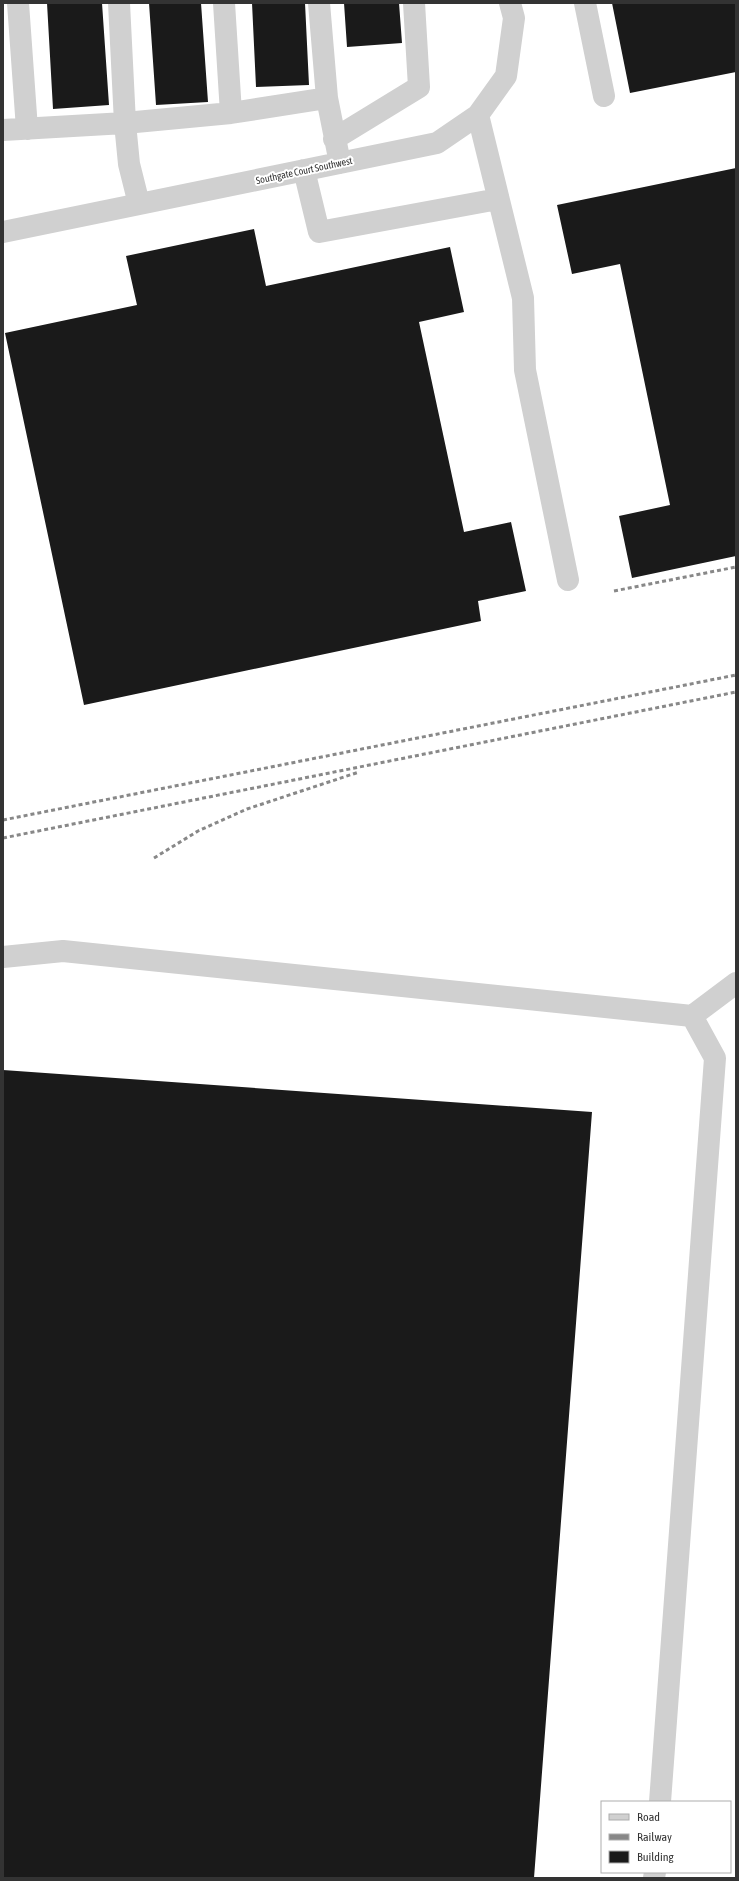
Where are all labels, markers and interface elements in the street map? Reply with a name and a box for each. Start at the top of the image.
street label: Southgate Court Southwest [255,155,353,186]
legend [601,1801,731,1873]
text: Road [637,1810,660,1824]
text: Railway [637,1830,672,1844]
text: Building [637,1850,675,1864]

